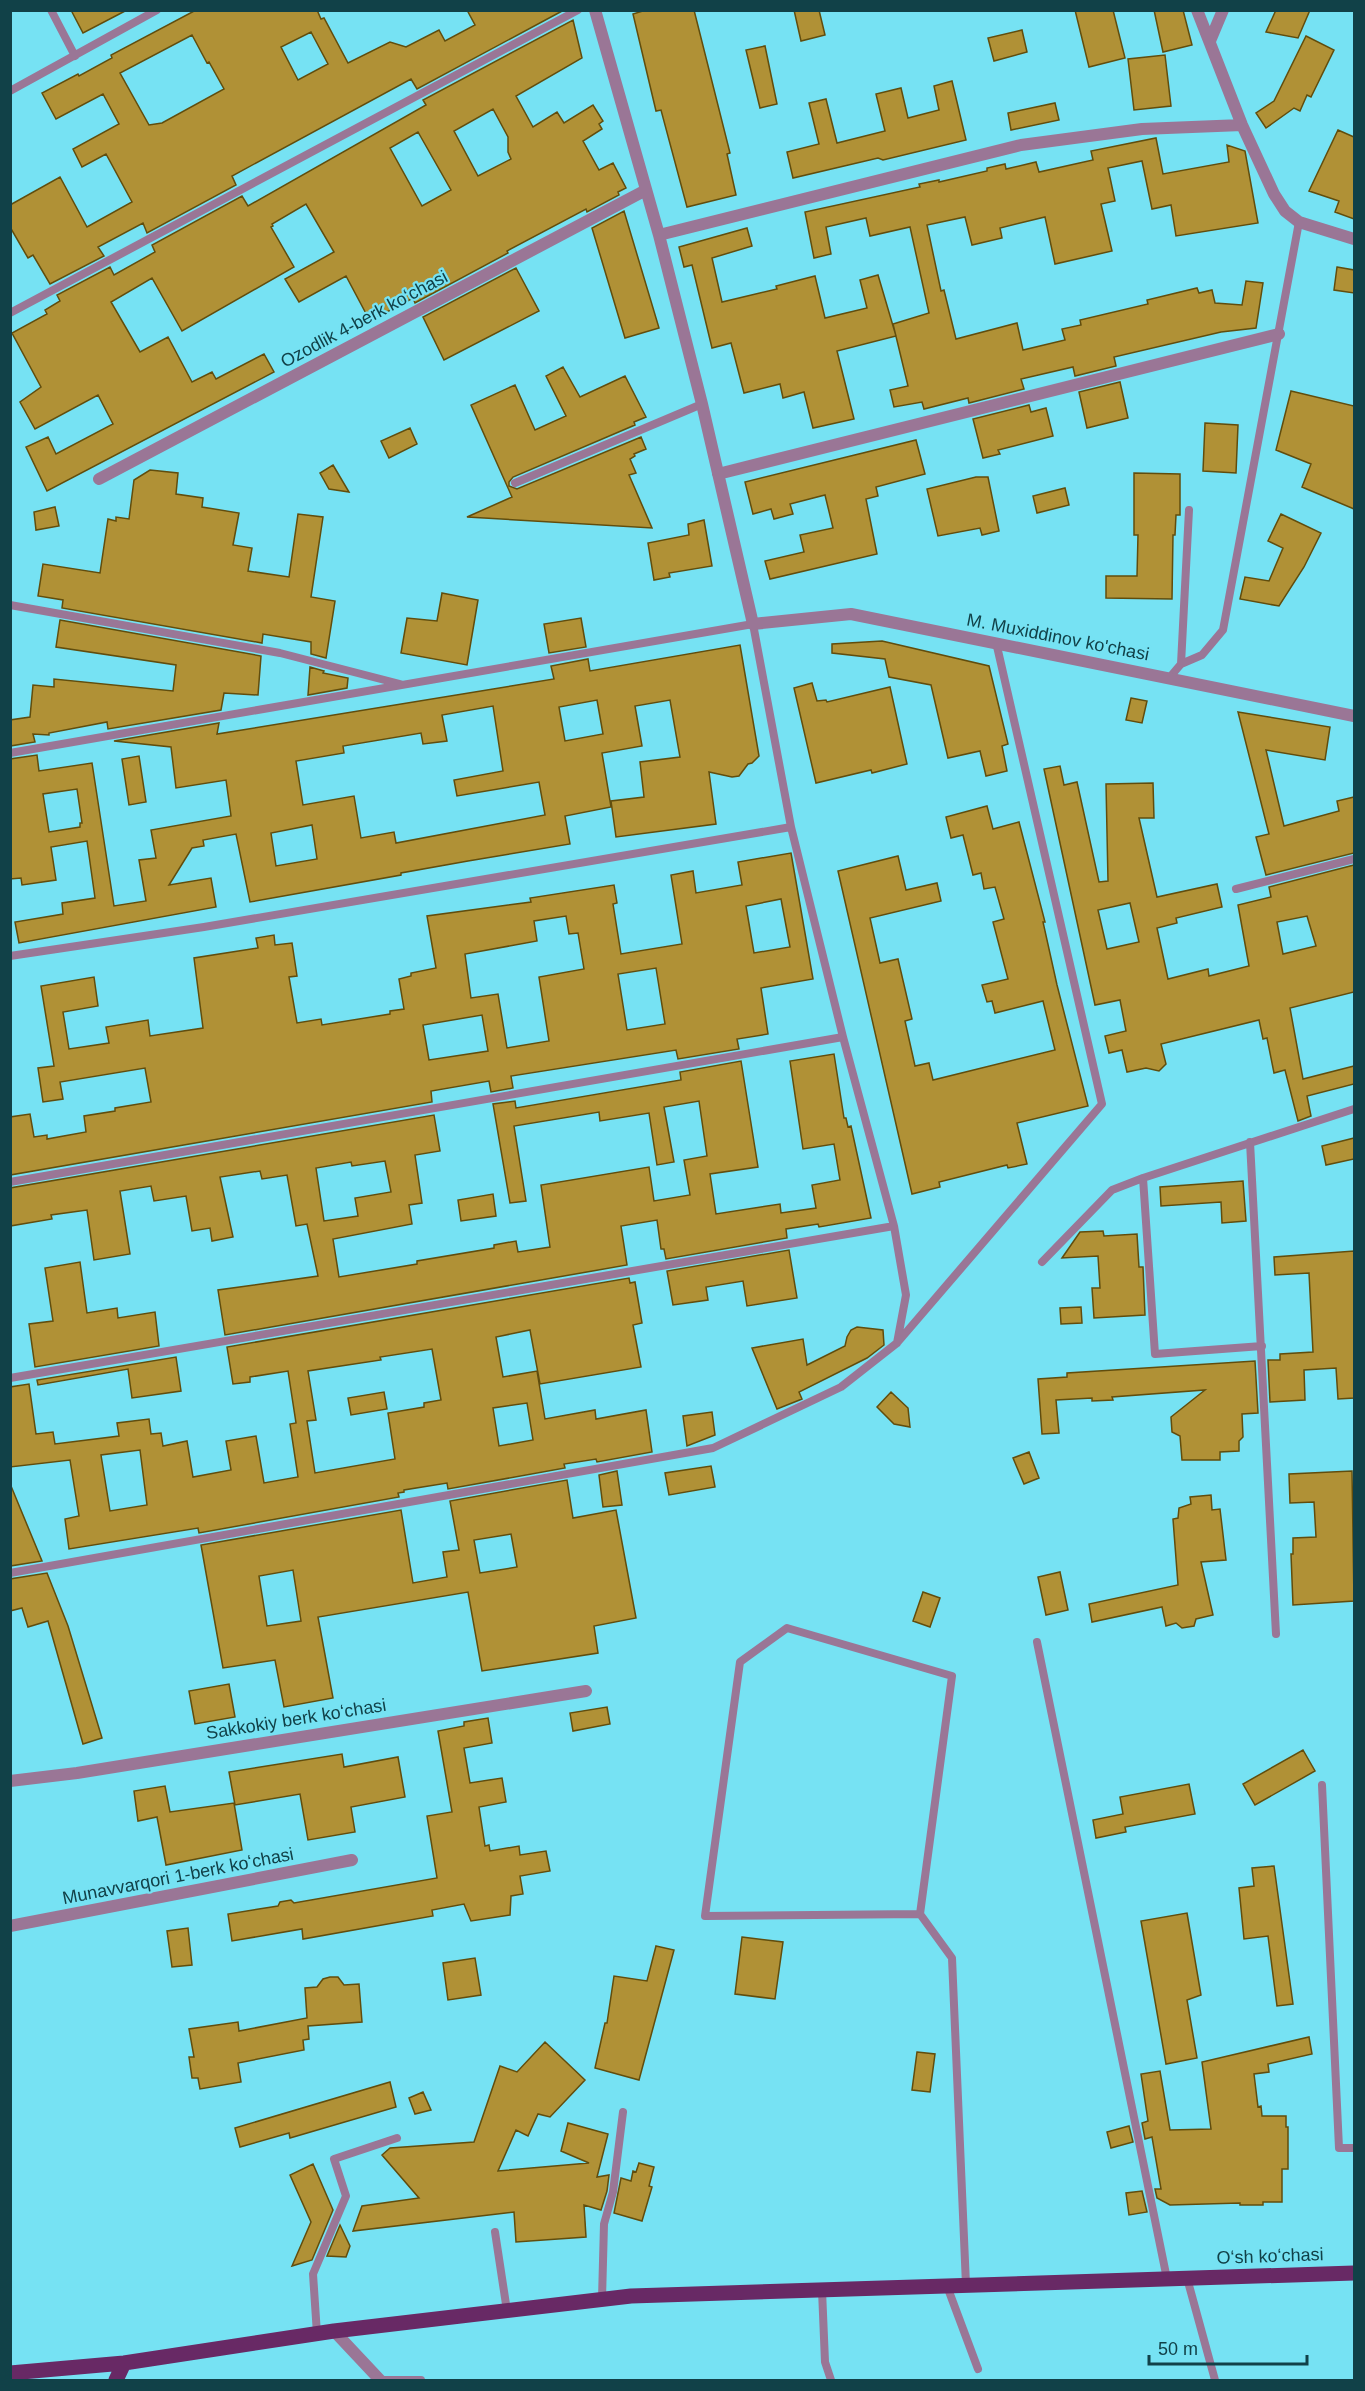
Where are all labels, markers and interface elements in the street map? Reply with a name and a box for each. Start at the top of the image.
street label: Ozodlik 4-berk koʻchasi [277,266,451,372]
street label: M. Muxiddinov ko'chasi [965,609,1151,665]
street label: Sakkokiy berk koʻchasi [205,1695,387,1743]
street label: Munavvarqori 1-berk koʻchasi [61,1844,295,1908]
street label: Oʻsh koʻchasi [1216,2244,1324,2268]
scale bar [1149,2328,1306,2366]
text: 50 m [1158,2339,1198,2359]

